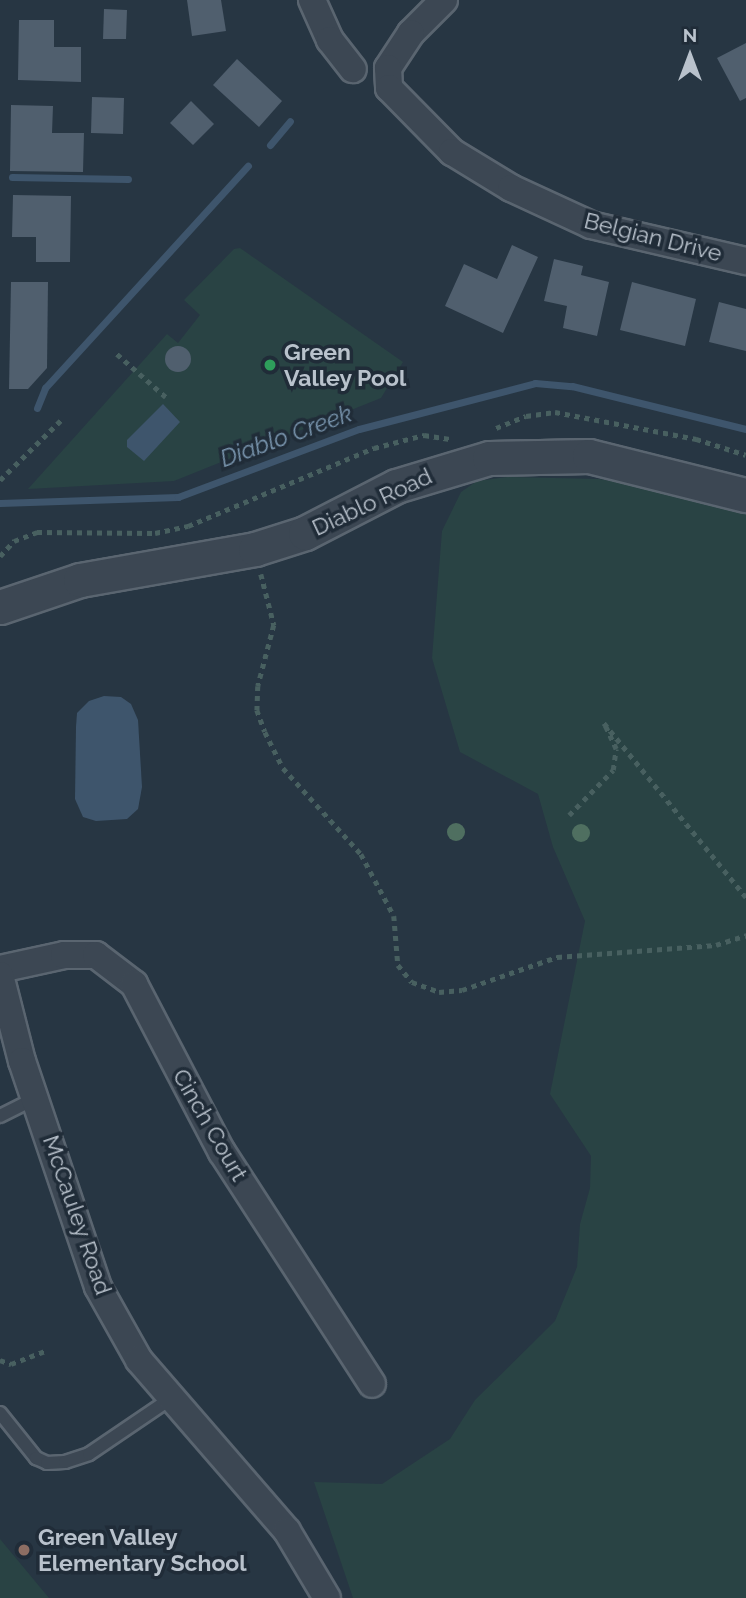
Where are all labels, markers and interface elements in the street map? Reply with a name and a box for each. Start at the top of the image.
north arrow [655,21,725,91]
text: N [683,24,697,46]
street label: Belgian Drive [581,207,725,267]
place label: Green Valley Pool [284,338,407,392]
marker: Green Valley Pool [262,357,278,373]
water label: Diablo Creek [216,399,356,473]
street label: Diablo Road [308,462,436,542]
street label: Cinch Court [167,1064,253,1186]
street label: McCauley Road [37,1131,117,1299]
place label: Green Valley Elementary School [38,1523,247,1577]
marker: Green Valley Elementary School [16,1542,32,1558]

